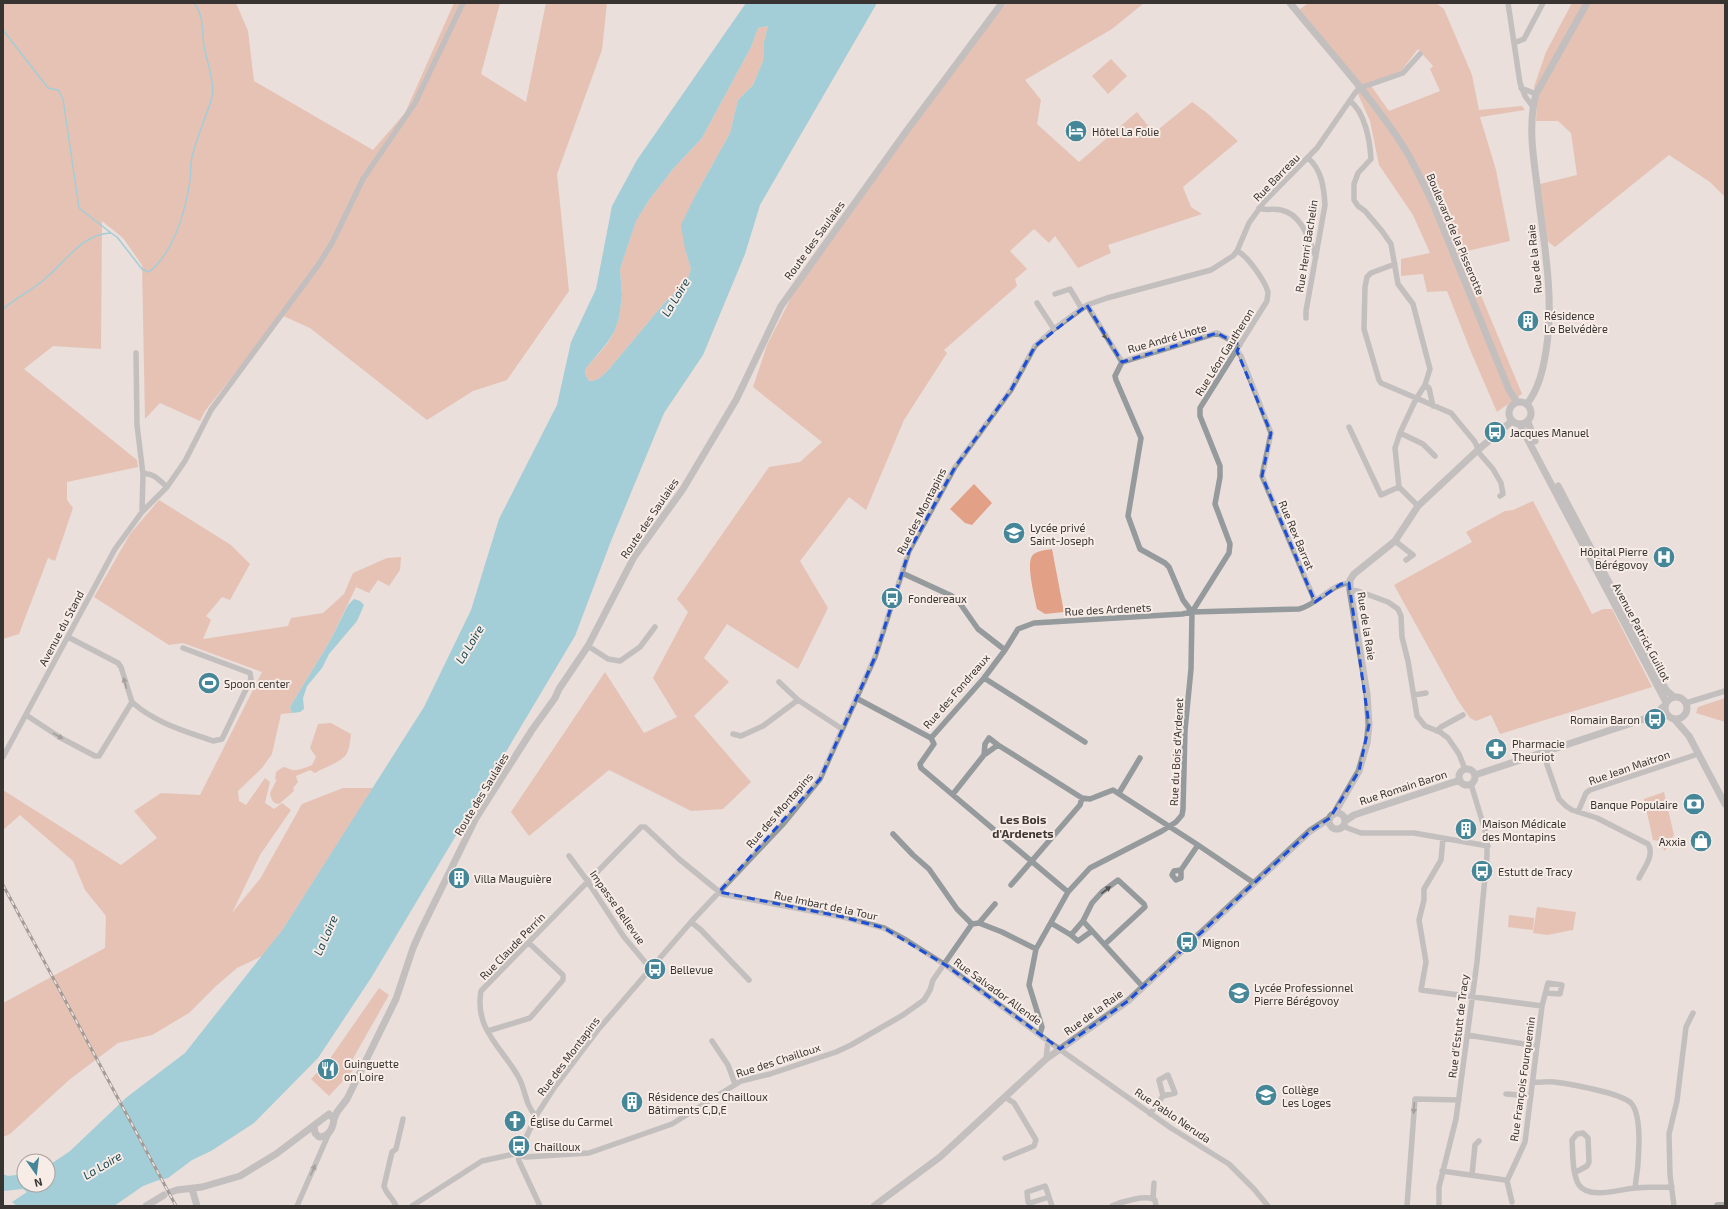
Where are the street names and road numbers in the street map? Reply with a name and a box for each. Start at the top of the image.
street label: Rue Barreau [1250,150,1302,204]
street label: Boulevard de la Pisserotte [1424,171,1488,297]
street label: Route des Saulaies [781,198,847,282]
street label: Rue Henri Bachelin [1292,199,1320,293]
street label: Rue de la Raie [1524,224,1544,294]
street label: Rue Léon Gautheron [1192,306,1256,398]
street label: Rue André Lhote [1126,320,1208,356]
street label: Rue des Montapins [894,465,949,556]
street label: Route des Saulaies [617,475,681,561]
street label: Rue Rex Barrat [1277,498,1317,572]
street label: Avenue Patrick Guillot [1611,581,1673,683]
street label: Avenue du Stand [36,588,86,668]
street label: Rue de la Raie [1355,591,1379,661]
street label: Rue des Ardenets [1064,600,1152,618]
street label: Rue des Fondreaux [920,651,992,731]
street label: Rue du Bois d'Ardenet [1167,698,1185,806]
street label: Rue Jean Maitron [1587,747,1671,787]
street label: Route des Saulaies [451,750,511,838]
street label: Rue Romain Baron [1358,767,1448,807]
street label: Rue des Montapins [743,769,815,850]
street label: Impasse Bellevue [588,867,649,947]
street label: Rue Imbart de la Tour [773,888,880,922]
street label: Rue Claude Perrin [477,910,547,982]
street label: Rue Salvador Allende [952,955,1044,1027]
street label: Rue d'Estutt de Tracy [1445,973,1471,1079]
street label: Rue de la Raie [1061,986,1125,1038]
street label: Rue des Montapins [534,1014,602,1098]
street label: Rue François Fourquemin [1507,1016,1538,1142]
street label: Rue des Chailloux [734,1040,822,1080]
street label: Rue Pablo Neruda [1133,1085,1213,1145]

